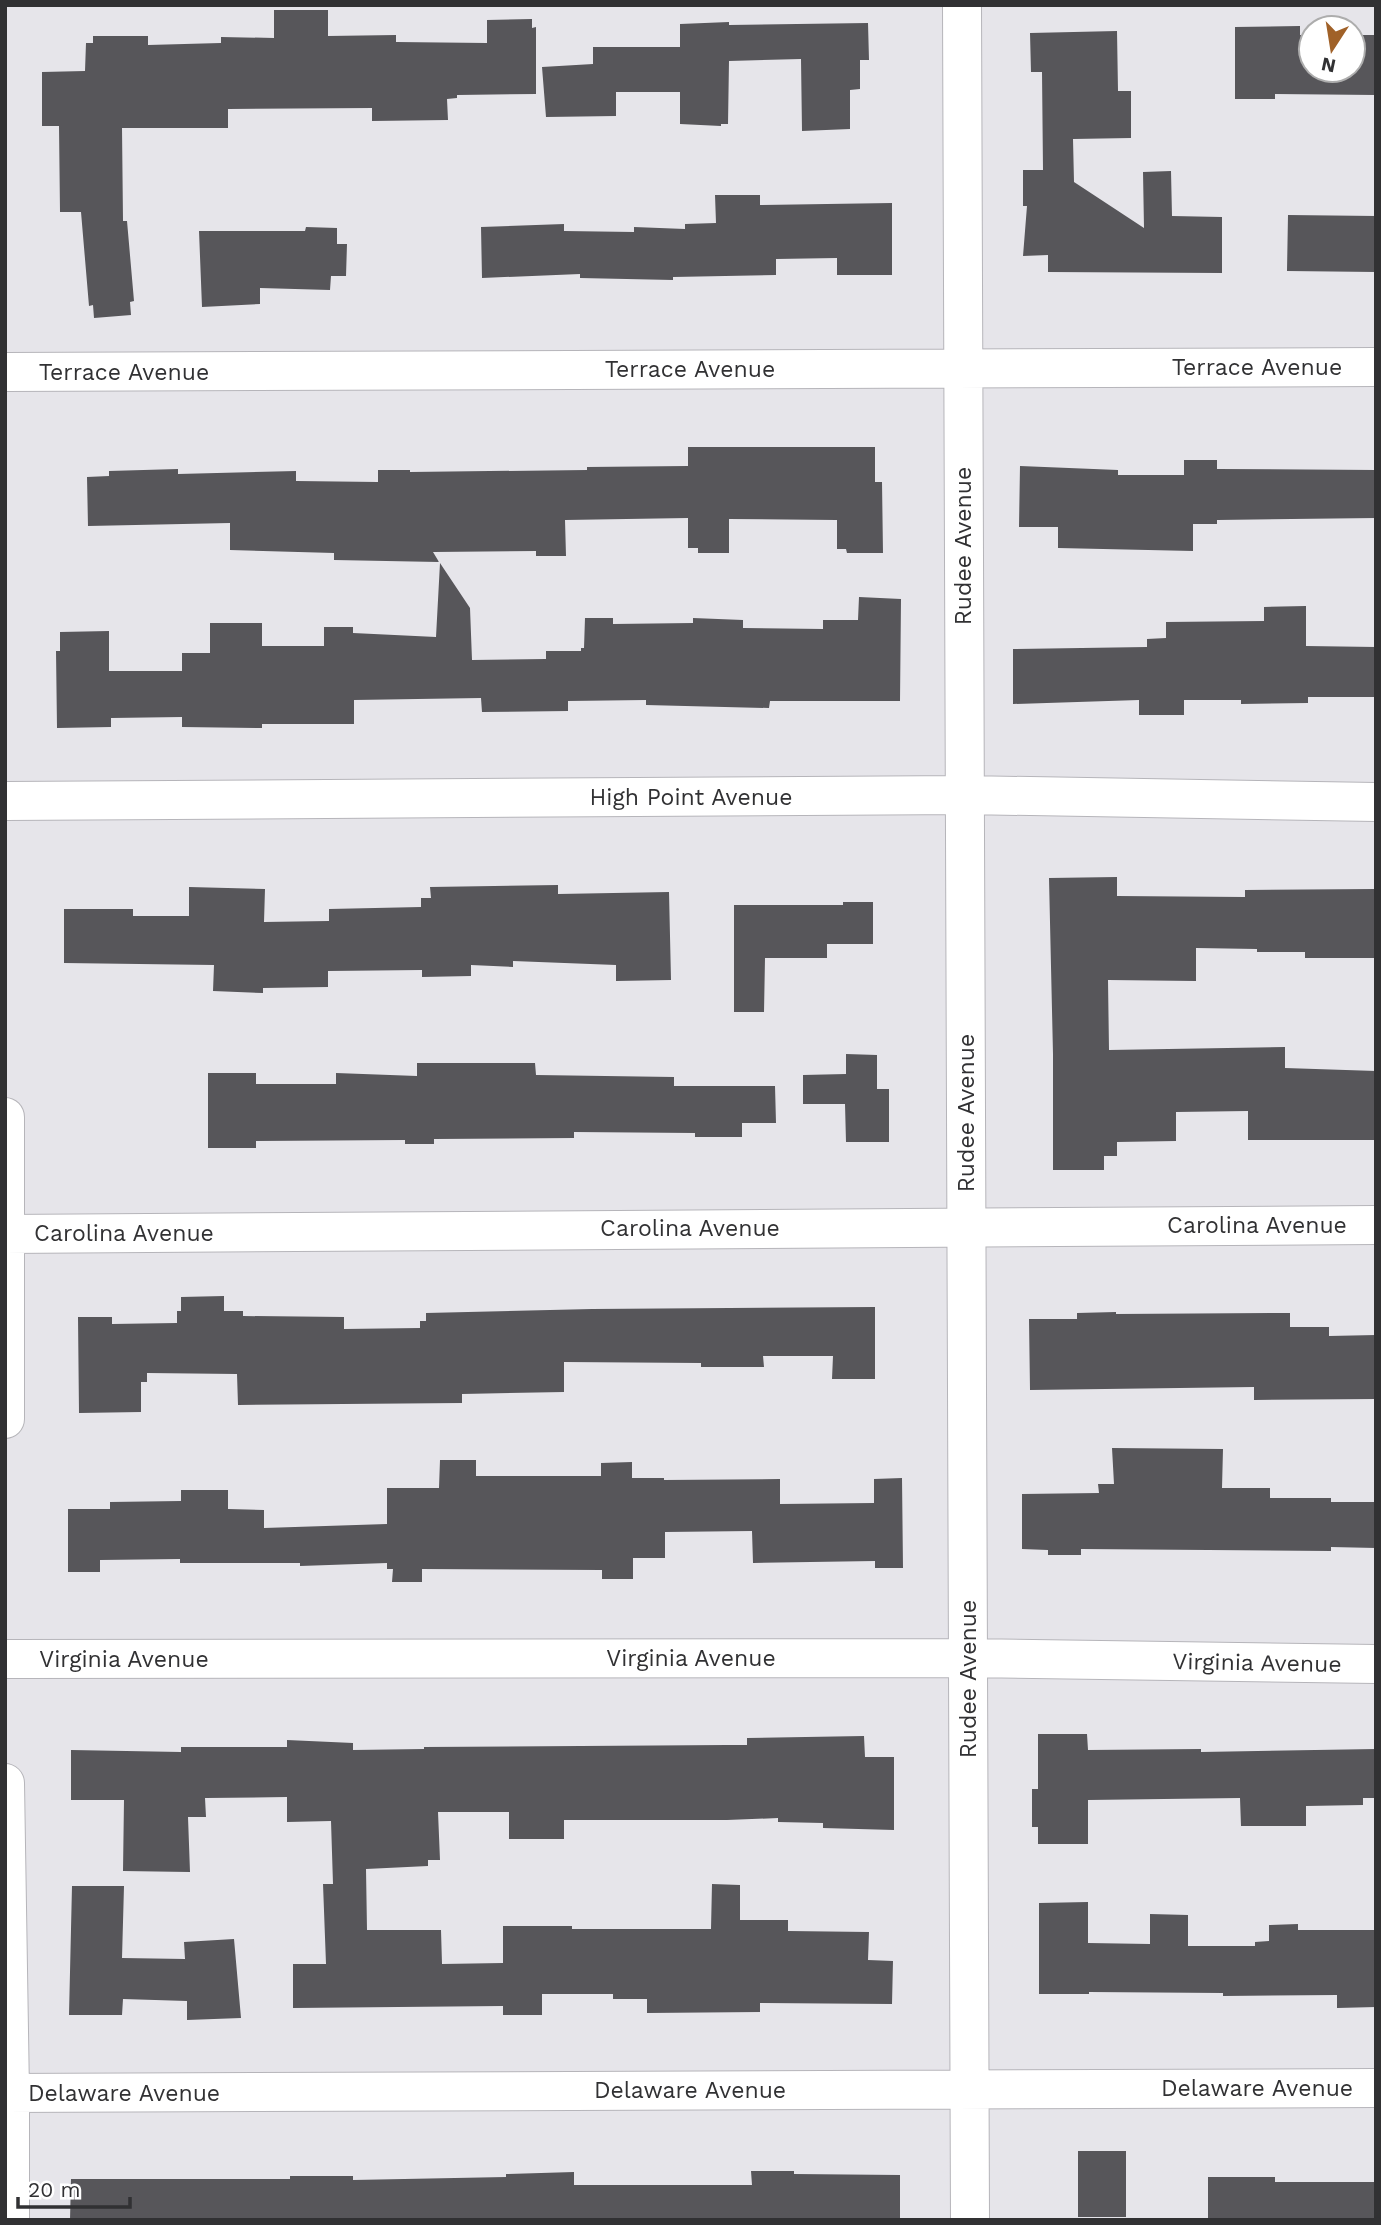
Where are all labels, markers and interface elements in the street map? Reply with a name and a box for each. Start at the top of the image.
north arrow [1297,14,1367,84]
text: N [1319,52,1338,78]
street label: Terrace Avenue [1172,354,1342,381]
street label: Terrace Avenue [605,356,775,383]
street label: Terrace Avenue [39,359,209,386]
street label: Rudee Avenue [950,467,977,625]
street label: High Point Avenue [589,784,793,811]
street label: Rudee Avenue [953,1034,980,1192]
street label: Carolina Avenue [1167,1212,1347,1239]
street label: Carolina Avenue [600,1215,780,1242]
street label: Carolina Avenue [34,1220,214,1247]
street label: Rudee Avenue [955,1600,982,1758]
street label: Virginia Avenue [606,1645,776,1672]
street label: Virginia Avenue [39,1646,209,1673]
street label: Virginia Avenue [1172,1648,1342,1678]
street label: Delaware Avenue [1161,2075,1353,2102]
street label: Delaware Avenue [594,2077,786,2104]
street label: Delaware Avenue [28,2080,220,2107]
scale bar [18,2166,130,2210]
text: 20 m [28,2177,80,2202]

